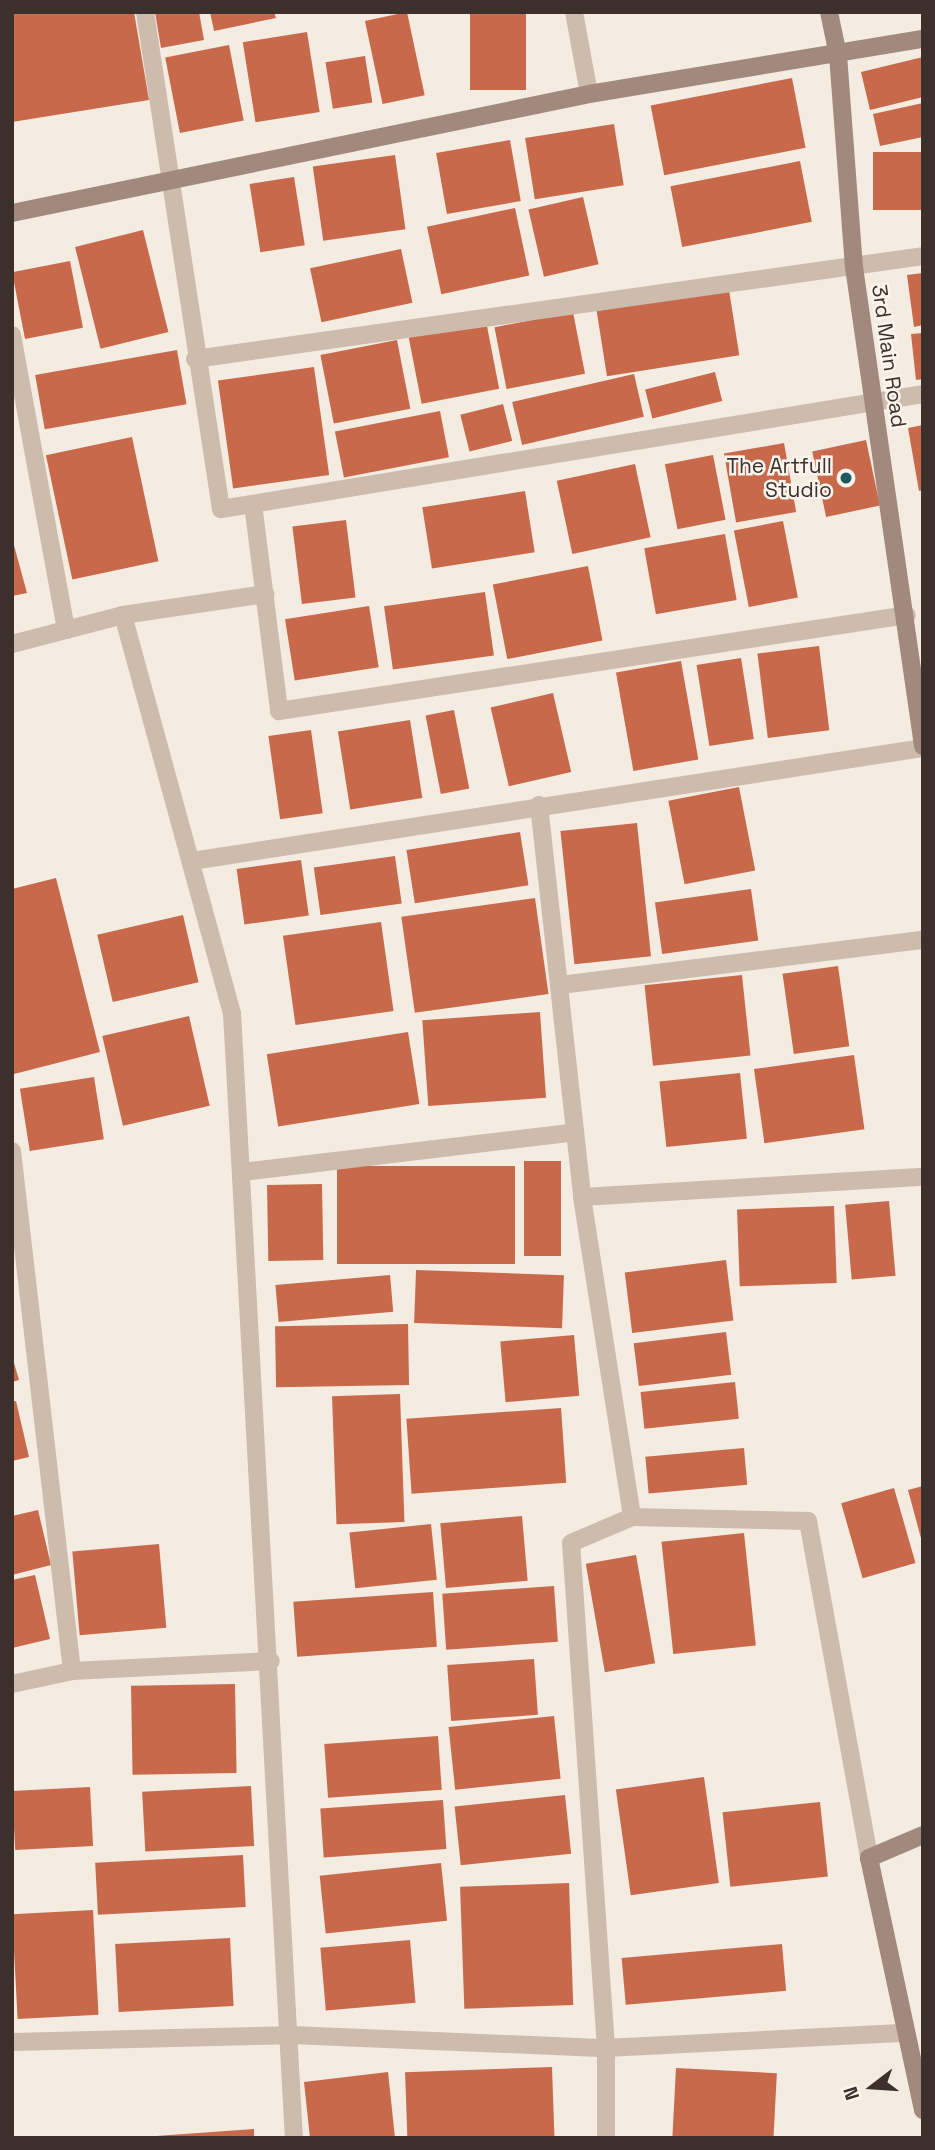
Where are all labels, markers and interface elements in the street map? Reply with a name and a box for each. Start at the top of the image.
street label: 3rd Main Road [866,283,912,429]
place label: The Artfull Studio [726,453,832,503]
marker: The Artfull Studio [838,470,854,486]
north arrow [837,2052,907,2122]
text: N [838,2084,865,2103]

